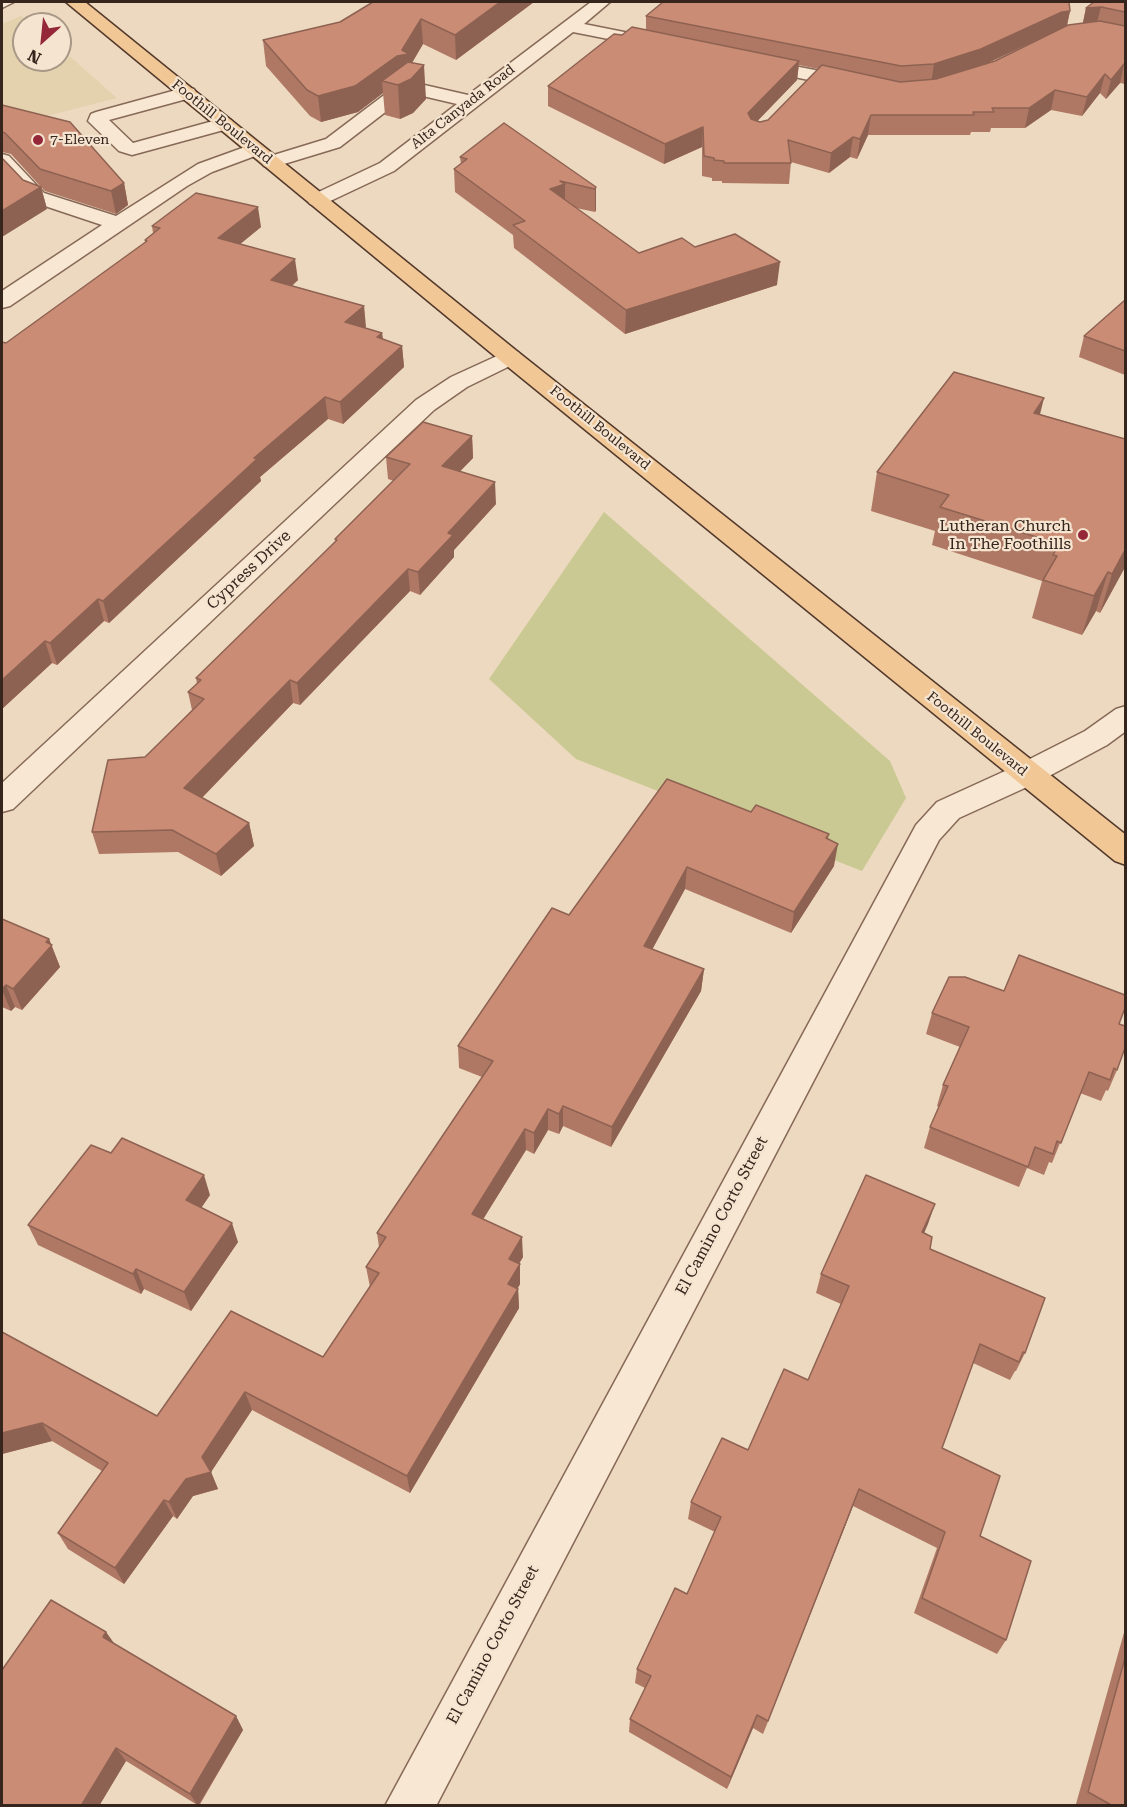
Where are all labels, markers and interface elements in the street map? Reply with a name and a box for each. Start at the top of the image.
north arrow [12,12,72,72]
text: N [25,45,44,68]
street label: Alta Canyada Road [408,61,518,153]
street label: Foothill Boulevard [168,76,276,168]
place label: 7-Eleven [50,132,109,148]
marker: 7-Eleven [31,133,45,147]
street label: Foothill Boulevard [546,382,654,474]
place label: Lutheran Church In The Foothills [939,516,1071,554]
street label: Cypress Drive [203,526,295,614]
marker: Lutheran Church In The Foothills [1076,528,1090,542]
street label: Foothill Boulevard [923,688,1031,780]
street label: El Camino Corto Street [672,1133,772,1299]
street label: El Camino Corto Street [443,1562,543,1728]

